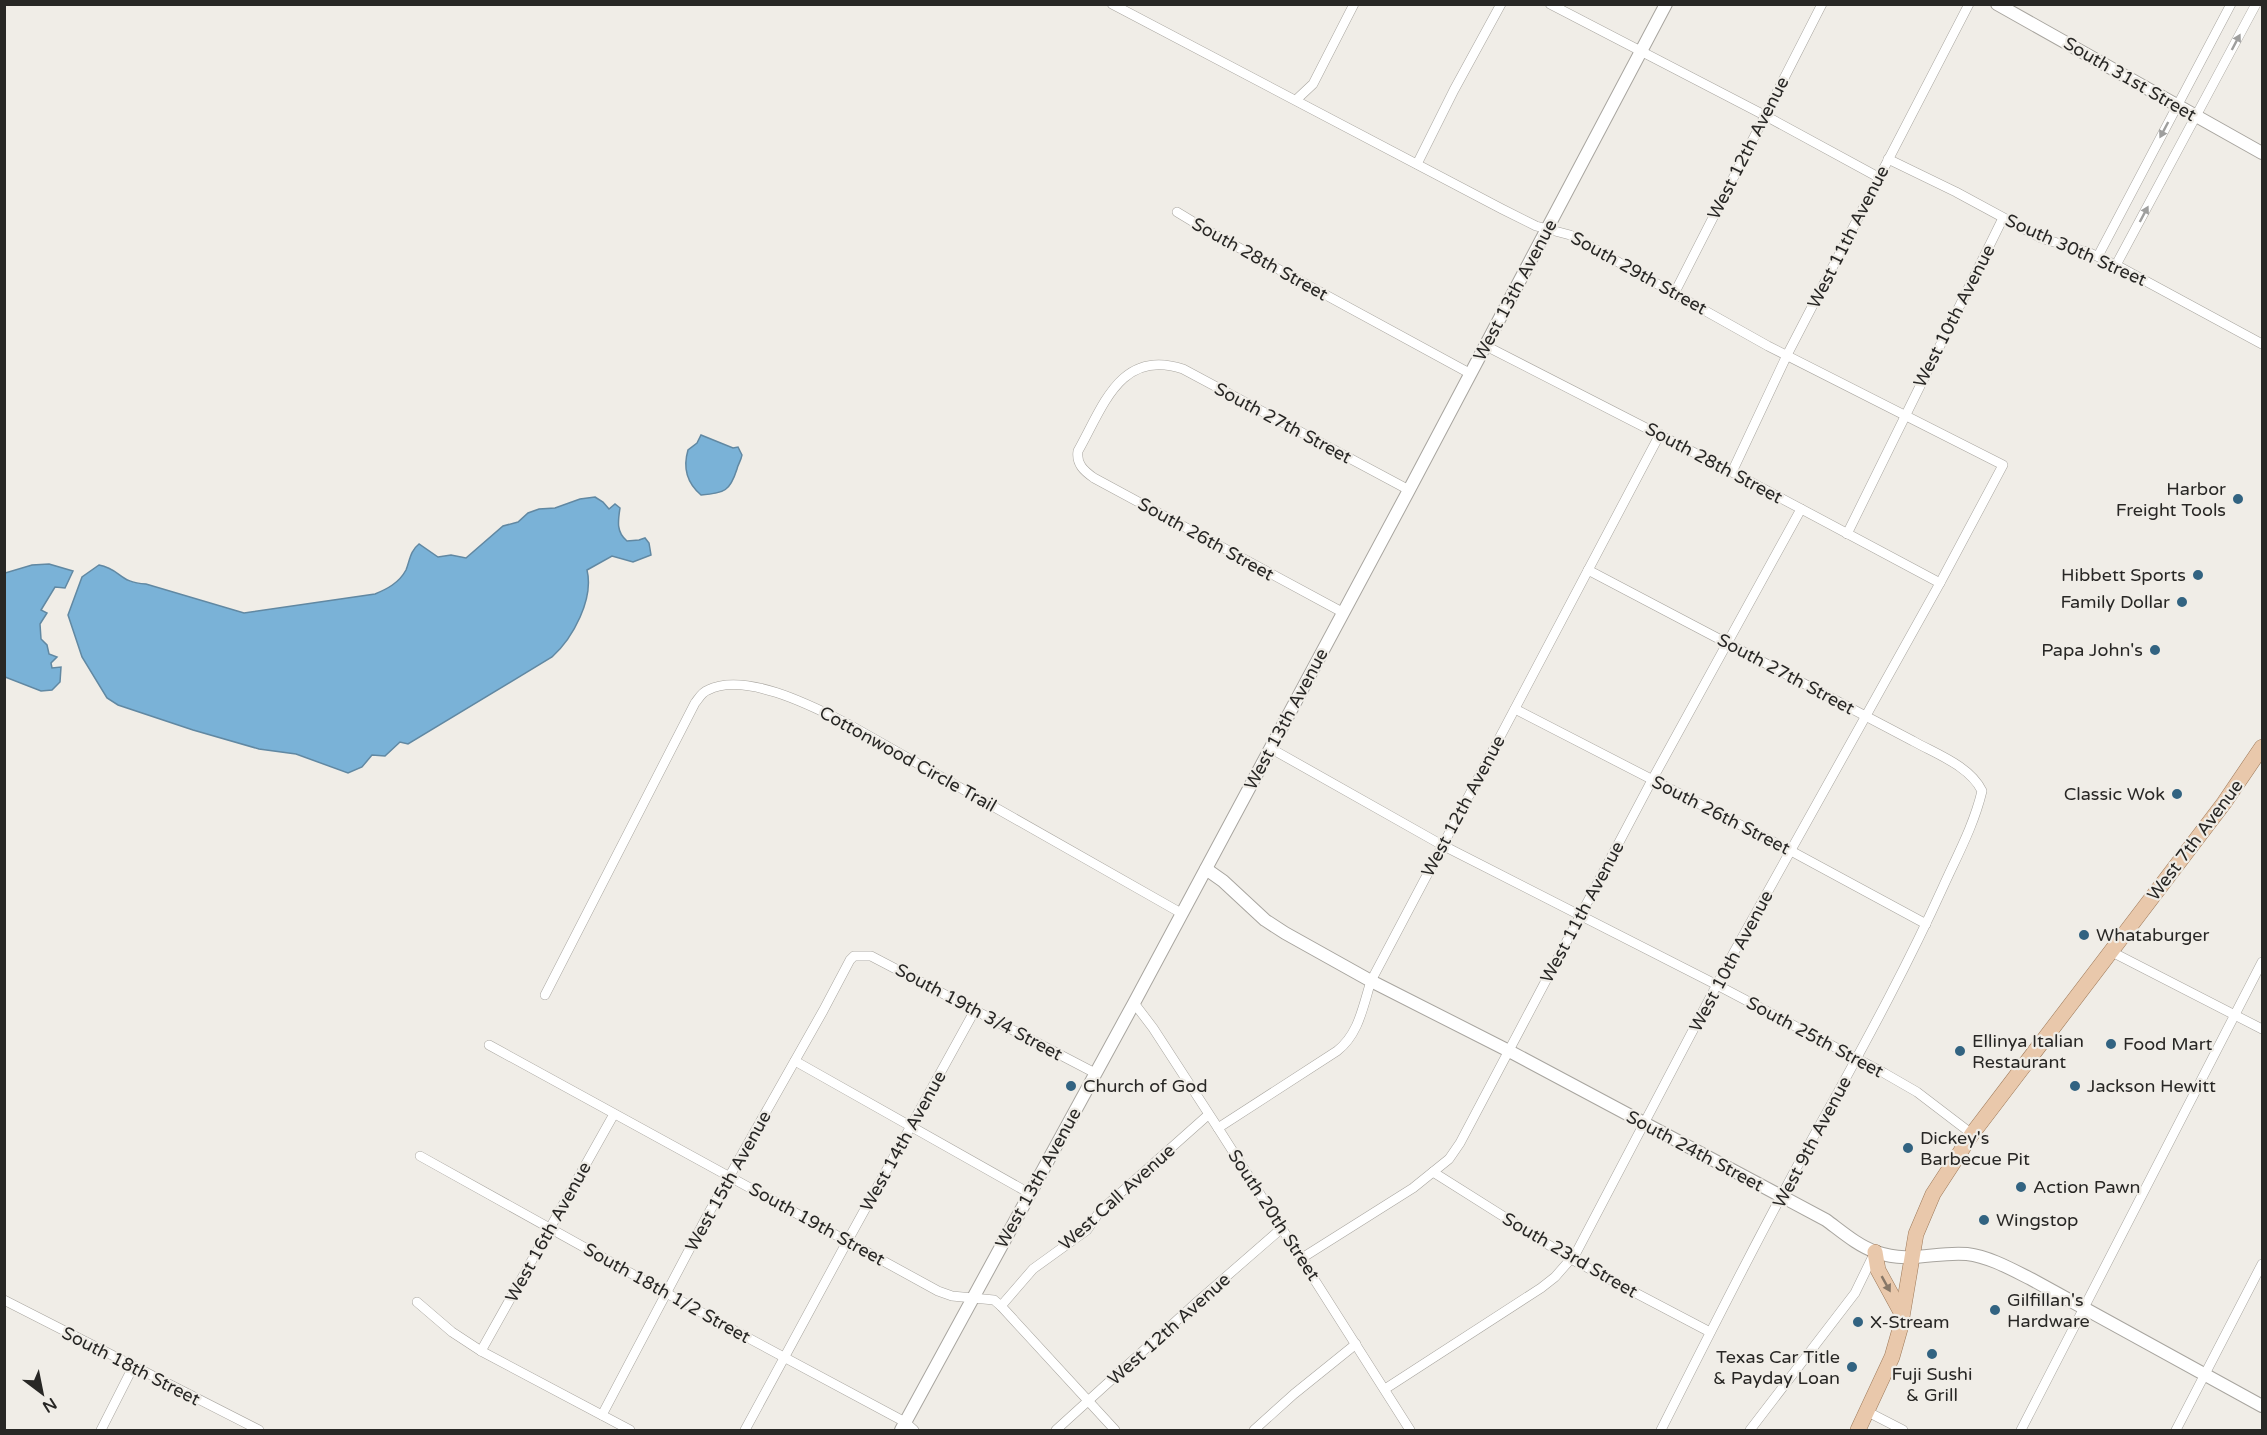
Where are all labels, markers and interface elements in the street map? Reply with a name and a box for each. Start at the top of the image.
street label: South 31st Street [2060,32,2200,126]
one-way arrow [2231,33,2241,50]
street label: West 12th Avenue [1703,73,1793,223]
one-way arrow [2159,122,2169,139]
street label: West 11th Avenue [1803,162,1893,312]
one-way arrow [2139,205,2149,222]
street label: South 30th Street [2002,209,2150,291]
street label: South 28th Street [1188,213,1332,306]
street label: West 13th Avenue [1468,215,1562,365]
street label: South 29th Street [1567,227,1711,320]
street label: West 10th Avenue [1909,241,1999,391]
street label: South 27th Street [1211,378,1355,468]
street label: South 28th Street [1642,418,1786,508]
place label: Harbor Freight Tools [2116,478,2226,521]
marker: Harbor Freight Tools [2231,492,2245,506]
street label: South 26th Street [1134,493,1278,586]
place label: Hibbett Sports [2061,564,2186,586]
marker: Hibbett Sports [2191,568,2205,582]
place label: Family Dollar [2060,591,2170,613]
marker: Family Dollar [2175,595,2189,609]
street label: South 27th Street [1714,629,1858,719]
place label: Papa John's [2041,639,2143,661]
marker: Papa John's [2148,643,2162,657]
street label: West 13th Avenue [1239,644,1333,794]
street label: Cottonwood Circle Trail [816,701,1000,817]
street label: West 12th Avenue [1416,731,1510,881]
street label: South 26th Street [1648,771,1794,859]
street label: West 7th Avenue [2142,775,2248,905]
place label: Classic Wok [2064,783,2165,805]
marker: Classic Wok [2170,787,2184,801]
street label: West 11th Avenue [1535,837,1629,987]
street label: West 10th Avenue [1684,886,1778,1036]
place label: Whataburger [2096,924,2210,946]
marker: Whataburger [2077,928,2091,942]
street label: South 19th 3/4 Street [892,959,1067,1065]
street label: South 25th Street [1743,992,1887,1082]
place label: Ellinya Italian Restaurant [1972,1030,2084,1073]
place label: Food Mart [2123,1033,2213,1055]
marker: Food Mart [2104,1037,2118,1051]
marker: Ellinya Italian Restaurant [1953,1044,1967,1058]
street label: West 14th Avenue [855,1067,951,1215]
street label: West 9th Avenue [1768,1072,1856,1212]
place label: Church of God [1083,1075,1208,1097]
place label: Jackson Hewitt [2087,1075,2216,1097]
marker: Church of God [1064,1079,1078,1093]
marker: Jackson Hewitt [2068,1079,2082,1093]
street label: West 13th Avenue [990,1104,1086,1252]
street label: South 24th Street [1623,1106,1767,1196]
street label: West 15th Avenue [680,1107,776,1255]
place label: Dickey's Barbecue Pit [1920,1127,2030,1170]
street label: West Call Avenue [1054,1139,1180,1255]
marker: Dickey's Barbecue Pit [1901,1141,1915,1155]
street label: South 20th Street [1223,1145,1325,1285]
street label: West 16th Avenue [500,1158,596,1306]
place label: Action Pawn [2033,1176,2141,1198]
street label: South 19th Street [745,1178,889,1271]
marker: Action Pawn [2014,1180,2028,1194]
street label: South 23rd Street [1499,1207,1642,1303]
place label: Wingstop [1996,1209,2078,1231]
marker: Wingstop [1977,1213,1991,1227]
street label: South 18th 1/2 Street [580,1238,754,1348]
street label: West 12th Avenue [1103,1268,1235,1390]
one-way arrow [1881,1276,1891,1293]
place label: Gilfillan's Hardware [2007,1289,2090,1332]
marker: Gilfillan's Hardware [1988,1303,2002,1317]
place label: X-Stream [1870,1311,1950,1333]
marker: X-Stream [1851,1315,1865,1329]
street label: South 18th Street [58,1322,204,1410]
place label: Texas Car Title & Payday Loan [1713,1346,1840,1389]
marker: Fuji Sushi & Grill [1925,1347,1939,1361]
marker: Texas Car Title & Payday Loan [1845,1360,1859,1374]
north arrow [12,1363,72,1423]
place label: Fuji Sushi & Grill [1892,1363,1972,1406]
text: N [39,1393,60,1417]

